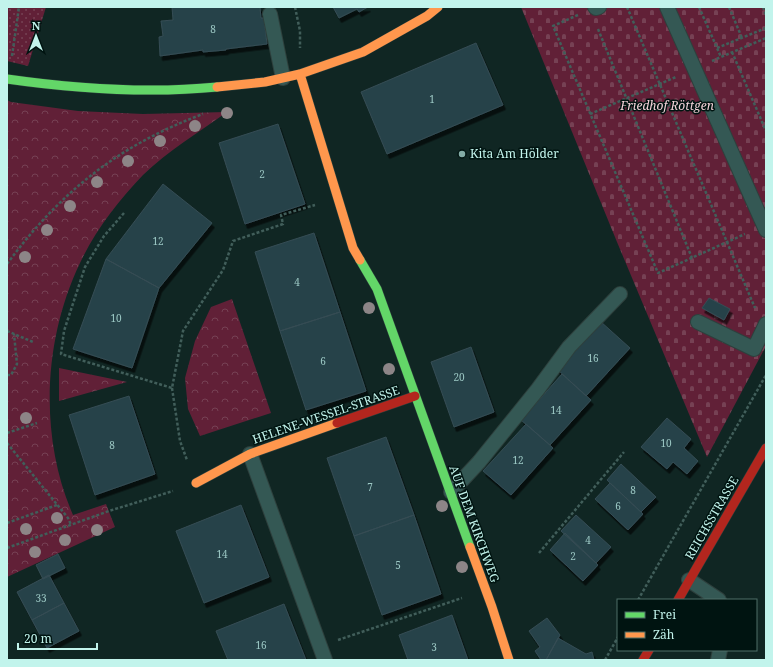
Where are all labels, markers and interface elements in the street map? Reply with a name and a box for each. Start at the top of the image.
north arrow [16,16,56,56]
text: N [32,18,41,33]
house number: 8 [210,22,216,36]
house number: 1 [429,92,435,106]
park label: Friedhof Röttgen [619,97,714,114]
place label: Kita Am Hölder [470,145,559,162]
marker: Kita Am Hölder [457,149,467,159]
house number: 2 [259,167,265,181]
house number: 12 [152,234,164,248]
house number: 4 [294,275,300,289]
house number: 10 [110,311,122,325]
house number: 16 [587,351,599,365]
house number: 6 [320,354,326,368]
house number: 20 [453,370,465,384]
street label: HELENE-WESSEL-STRASSE [250,381,402,448]
house number: 14 [550,403,562,417]
house number: 10 [660,436,672,450]
house number: 8 [109,438,115,452]
house number: 12 [512,453,524,467]
street label: AUF DEM KIRCHWEG [445,463,504,585]
street label: REICHSSTRASSE [681,473,742,563]
house number: 7 [367,480,373,494]
house number: 8 [630,483,636,497]
house number: 6 [615,499,621,513]
house number: 4 [585,533,591,547]
house number: 14 [216,547,228,561]
house number: 2 [570,549,576,563]
house number: 5 [395,558,401,572]
house number: 33 [35,591,47,605]
legend [617,599,757,651]
text: Frei [653,606,676,623]
scale bar [18,625,97,651]
text: Zäh [653,626,675,643]
text: 20 m [24,630,52,647]
house number: 16 [255,638,267,652]
house number: 3 [431,640,437,654]

